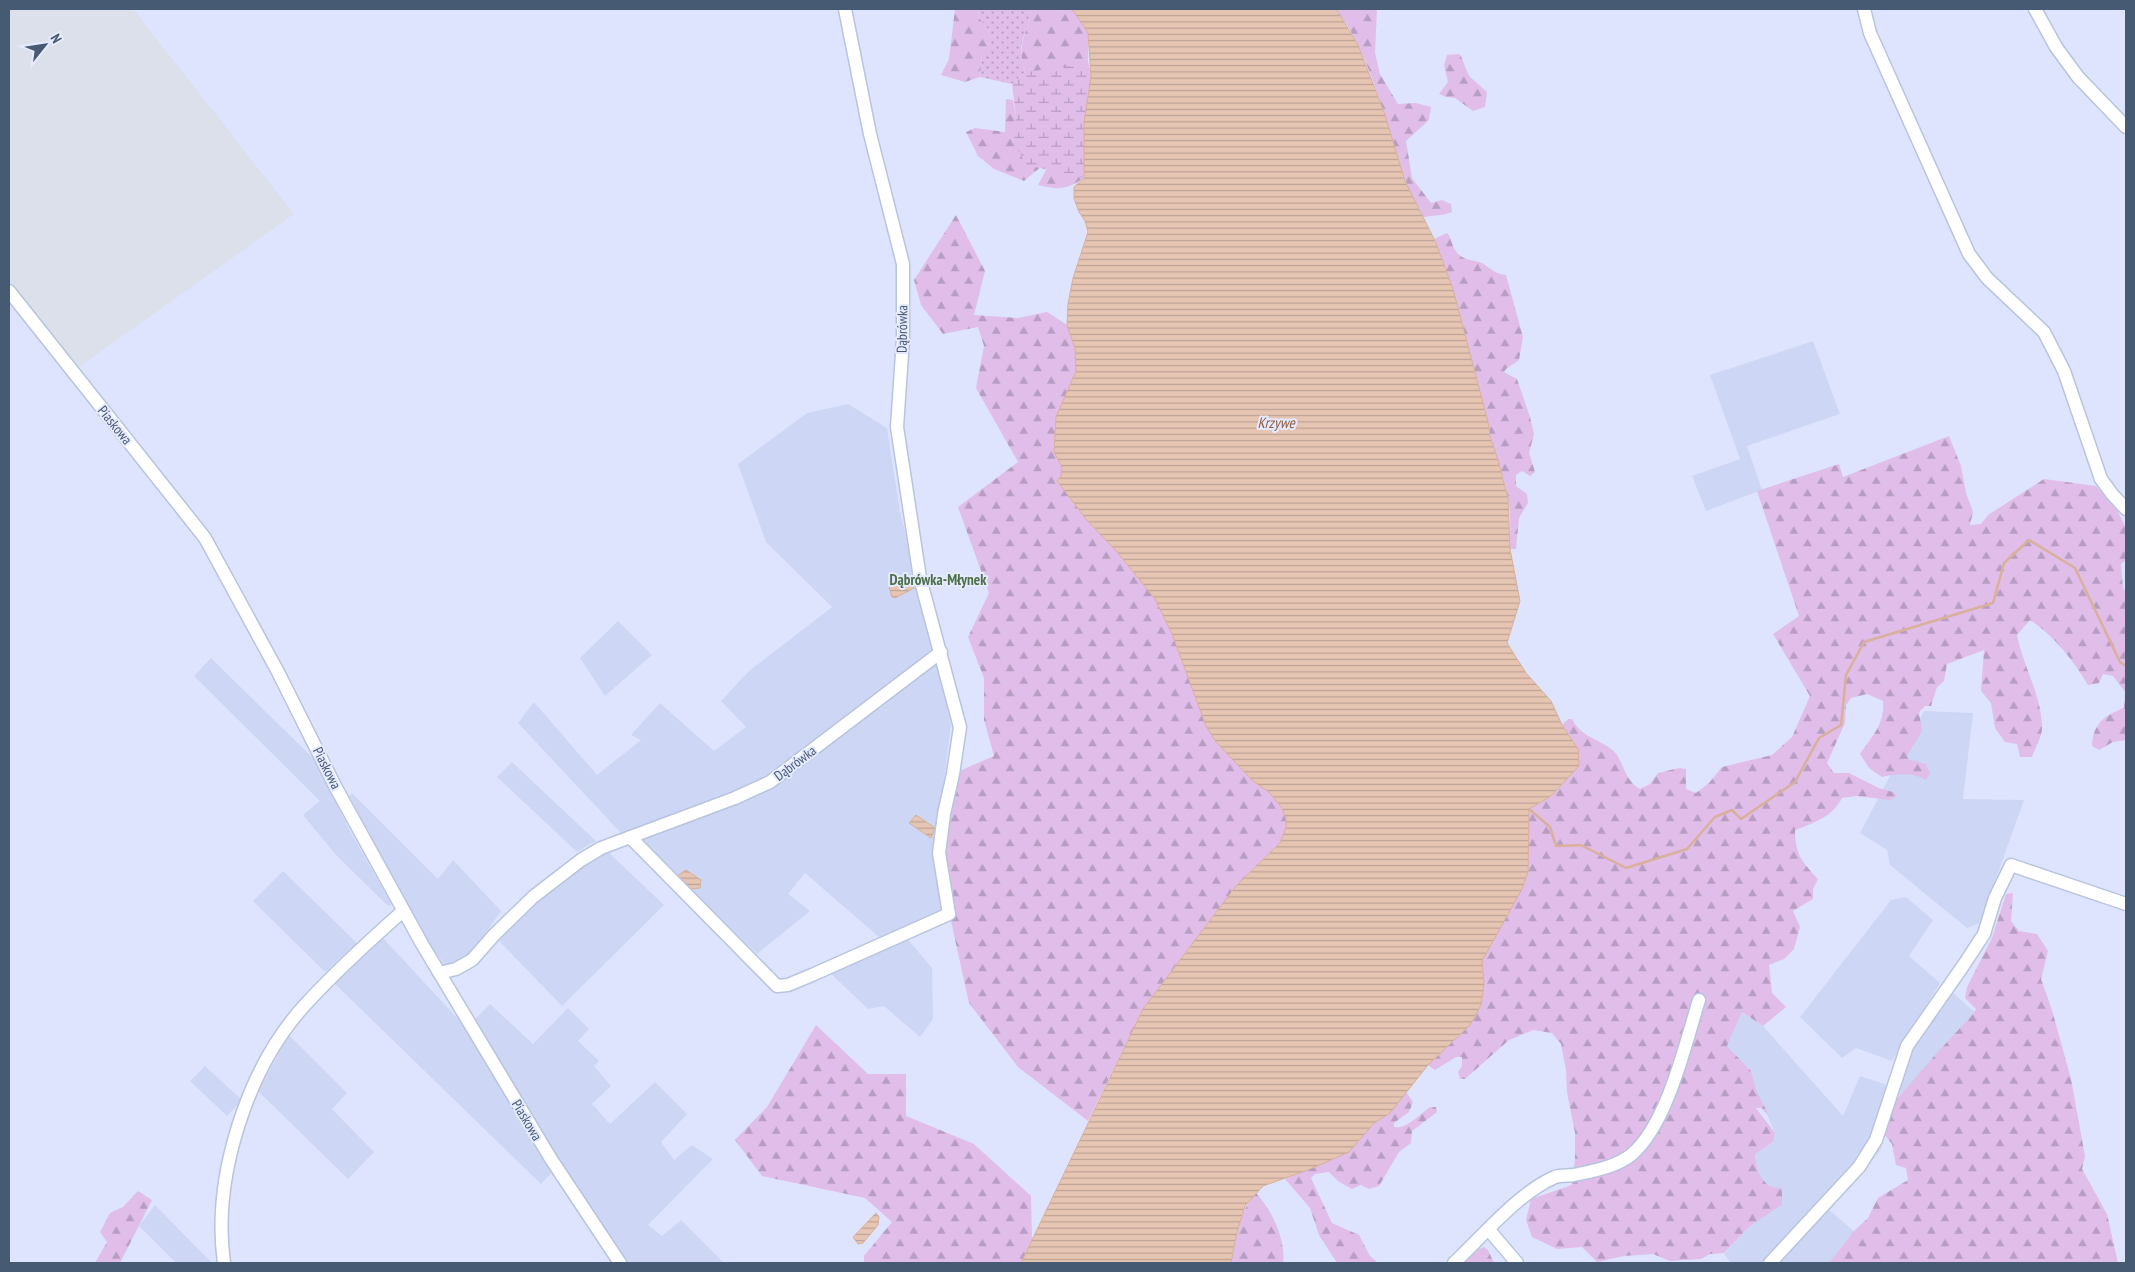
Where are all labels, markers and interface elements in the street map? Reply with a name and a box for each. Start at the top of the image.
north arrow [20,20,70,70]
text: N [47,31,66,46]
street label: Dąbrówka [893,305,911,353]
street label: Piaskowa [94,402,136,448]
water label: Krzywe [1257,413,1295,432]
district label: Dąbrówka-Młynek [890,570,987,589]
street label: Dąbrówka [770,741,820,785]
street label: Piaskowa [309,744,345,792]
street label: Piaskowa [508,1096,546,1144]

